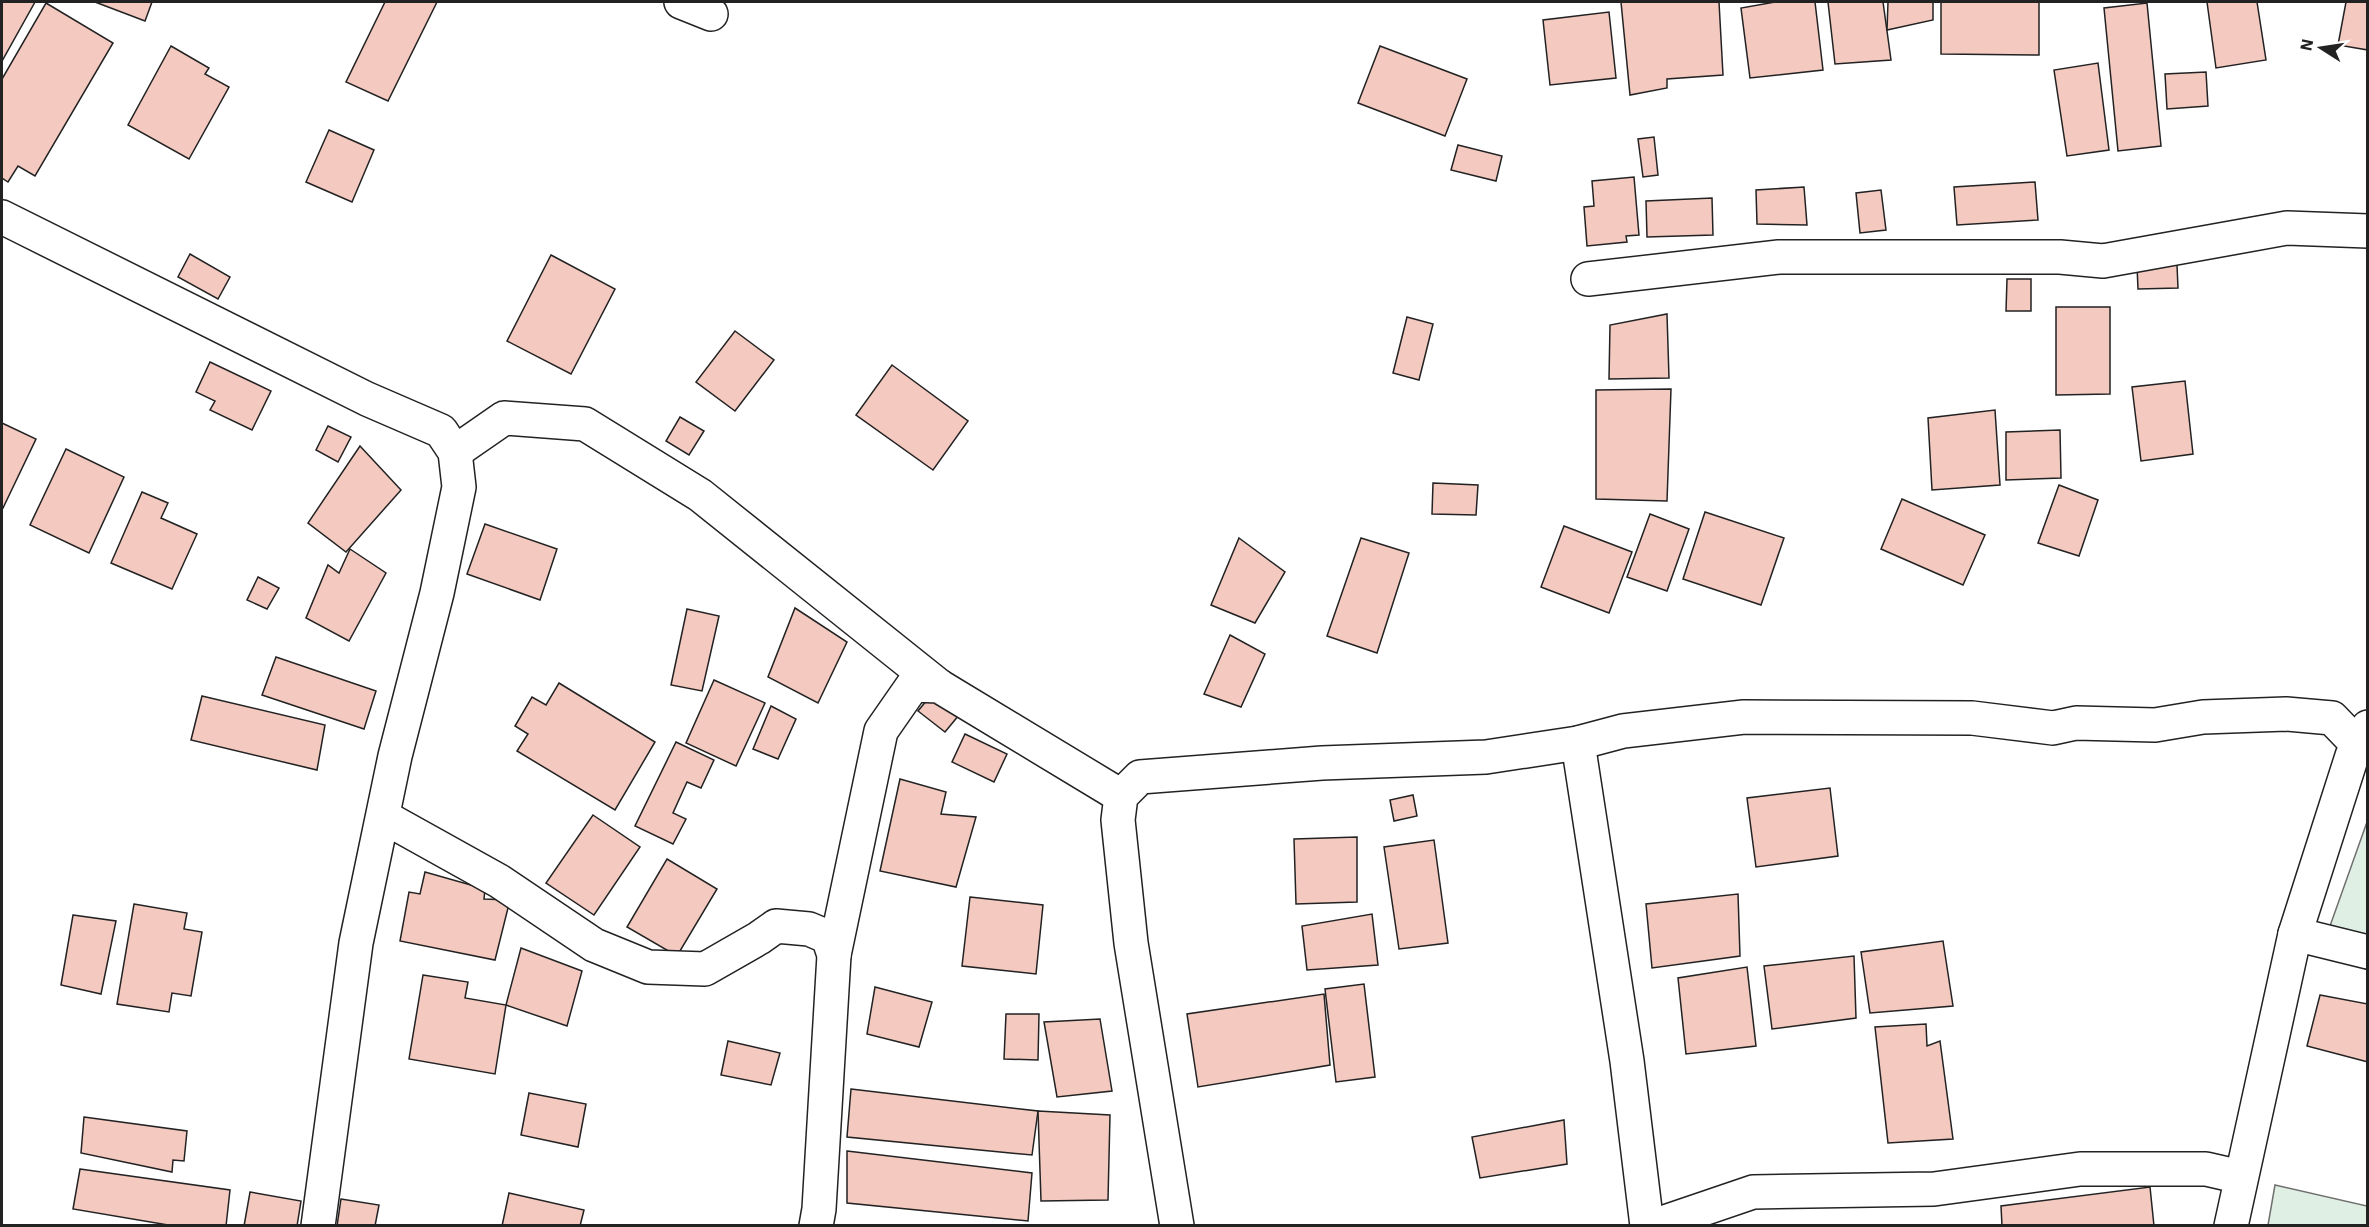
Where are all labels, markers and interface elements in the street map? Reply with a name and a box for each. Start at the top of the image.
north arrow [2291,18,2351,78]
text: N [2295,37,2317,53]

